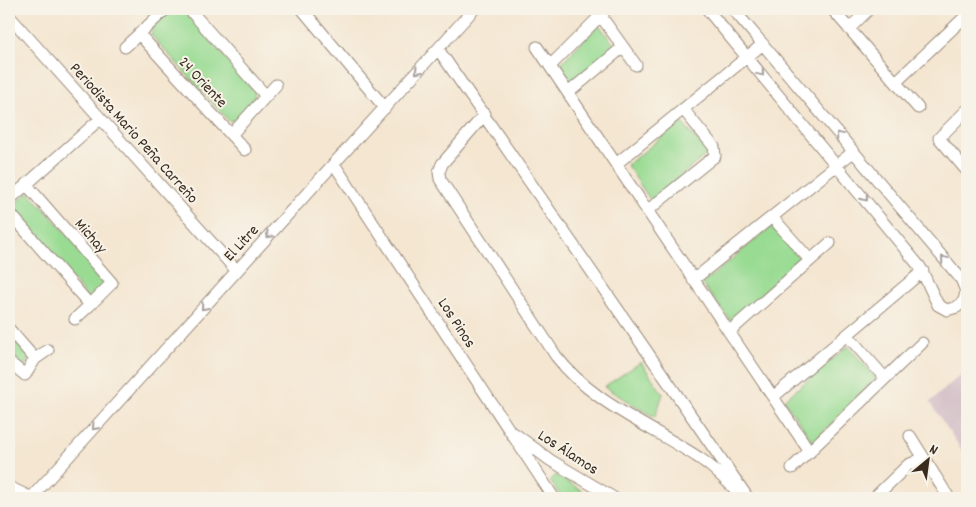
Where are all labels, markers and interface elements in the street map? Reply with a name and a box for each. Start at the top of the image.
street label: 24 Oriente [172,52,232,113]
street label: Periodista Mario Peña Carreño [63,58,203,209]
one-way arrow [415,66,424,75]
one-way arrow [755,67,763,76]
one-way arrow [837,132,845,141]
one-way arrow [859,192,867,201]
street label: Michay [68,214,112,260]
street label: El Litre [219,220,265,267]
one-way arrow [266,229,275,238]
one-way arrow [940,256,949,265]
street label: Los Pinos [431,294,481,353]
one-way arrow [201,301,210,310]
one-way arrow [92,422,101,431]
street label: Los Álamos [533,425,603,482]
north arrow [904,434,954,484]
text: N [925,440,941,461]

